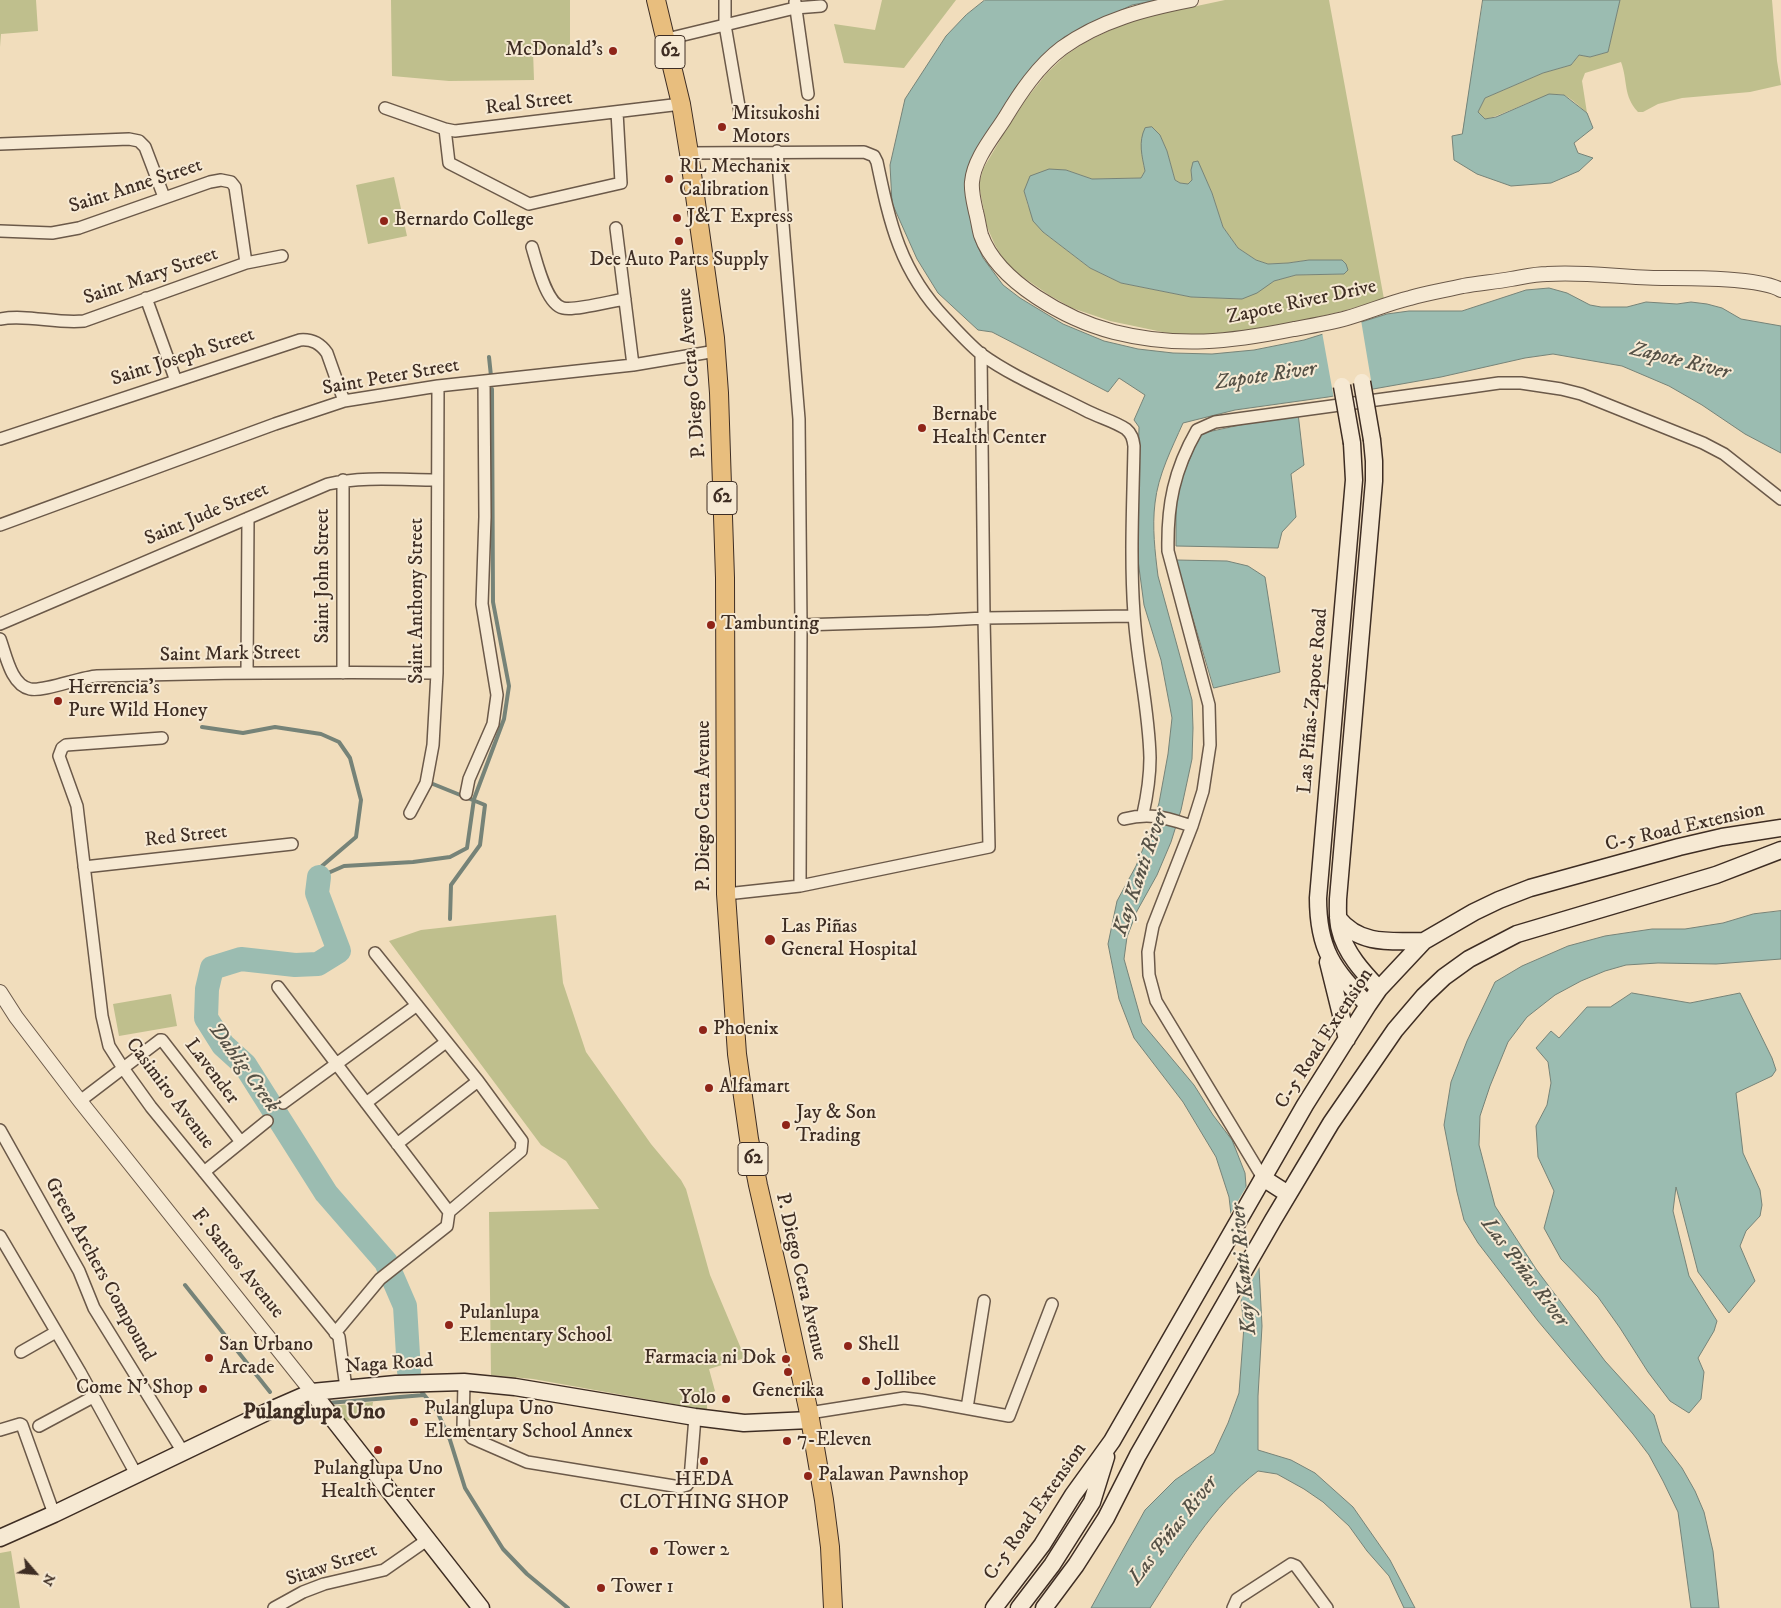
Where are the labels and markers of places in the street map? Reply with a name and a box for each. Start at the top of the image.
place label: McDonald's [505,39,603,63]
marker: McDonald's [607,45,619,57]
place label: Mitsukoshi Motors [732,103,820,150]
marker: Mitsukoshi Motors [716,121,728,133]
place label: RL Mechanix Calibration [679,156,790,203]
marker: RL Mechanix Calibration [663,173,675,185]
place label: J&T Express [687,206,793,230]
place label: Bernardo College [394,209,534,233]
marker: J&T Express [671,212,683,224]
marker: Bernardo College [378,215,390,227]
marker: Dee Auto Parts Supply [673,235,685,247]
place label: Dee Auto Parts Supply [590,249,768,273]
place label: Bernabe Health Center [932,404,1046,451]
marker: Bernabe Health Center [916,422,928,434]
place label: Tambunting [721,613,819,637]
marker: Tambunting [705,619,717,631]
place label: Herrencia's Pure Wild Honey [68,677,207,724]
marker: Herrencia's Pure Wild Honey [52,695,64,707]
place label: Las Piñas General Hospital [781,916,917,963]
marker: Las Piñas General Hospital [763,933,777,947]
place label: Phoenix [713,1018,778,1042]
marker: Phoenix [697,1024,709,1036]
place label: Alfamart [719,1076,790,1100]
marker: Alfamart [703,1082,715,1094]
place label: Jay & Son Trading [796,1102,876,1149]
marker: Jay & Son Trading [780,1119,792,1131]
place label: Pulanlupa Elementary School [459,1302,612,1349]
marker: Pulanlupa Elementary School [443,1319,455,1331]
place label: San Urbano Arcade [219,1334,313,1381]
place label: Shell [858,1334,899,1358]
marker: Shell [842,1340,854,1352]
place label: Farmacia ni Dok [644,1347,776,1371]
marker: San Urbano Arcade [203,1352,215,1364]
marker: Farmacia ni Dok [780,1353,792,1365]
marker: Generika [782,1366,794,1378]
place label: Jollibee [876,1369,936,1393]
marker: Jollibee [860,1375,872,1387]
place label: Come N' Shop [76,1377,193,1401]
place label: Generika [752,1380,824,1404]
marker: Come N' Shop [197,1383,209,1395]
place label: Yolo [679,1387,716,1411]
marker: Yolo [720,1393,732,1405]
place label: Pulanglupa Uno Elementary School Annex [424,1398,633,1445]
marker: Pulanglupa Uno Elementary School Annex [408,1416,420,1428]
place label: 7-Eleven [797,1429,872,1453]
marker: 7-Eleven [781,1435,793,1447]
marker: Pulanglupa Uno Health Center [372,1444,384,1456]
marker: HEDA CLOTHING SHOP [698,1455,710,1467]
place label: Pulanglupa Uno Health Center [313,1458,443,1505]
place label: Palawan Pawnshop [818,1464,969,1488]
place label: HEDA CLOTHING SHOP [619,1469,789,1516]
marker: Palawan Pawnshop [802,1470,814,1482]
place label: Tower 2 [664,1539,729,1563]
marker: Tower 2 [648,1545,660,1557]
place label: Tower 1 [611,1576,674,1600]
marker: Tower 1 [595,1582,607,1594]

